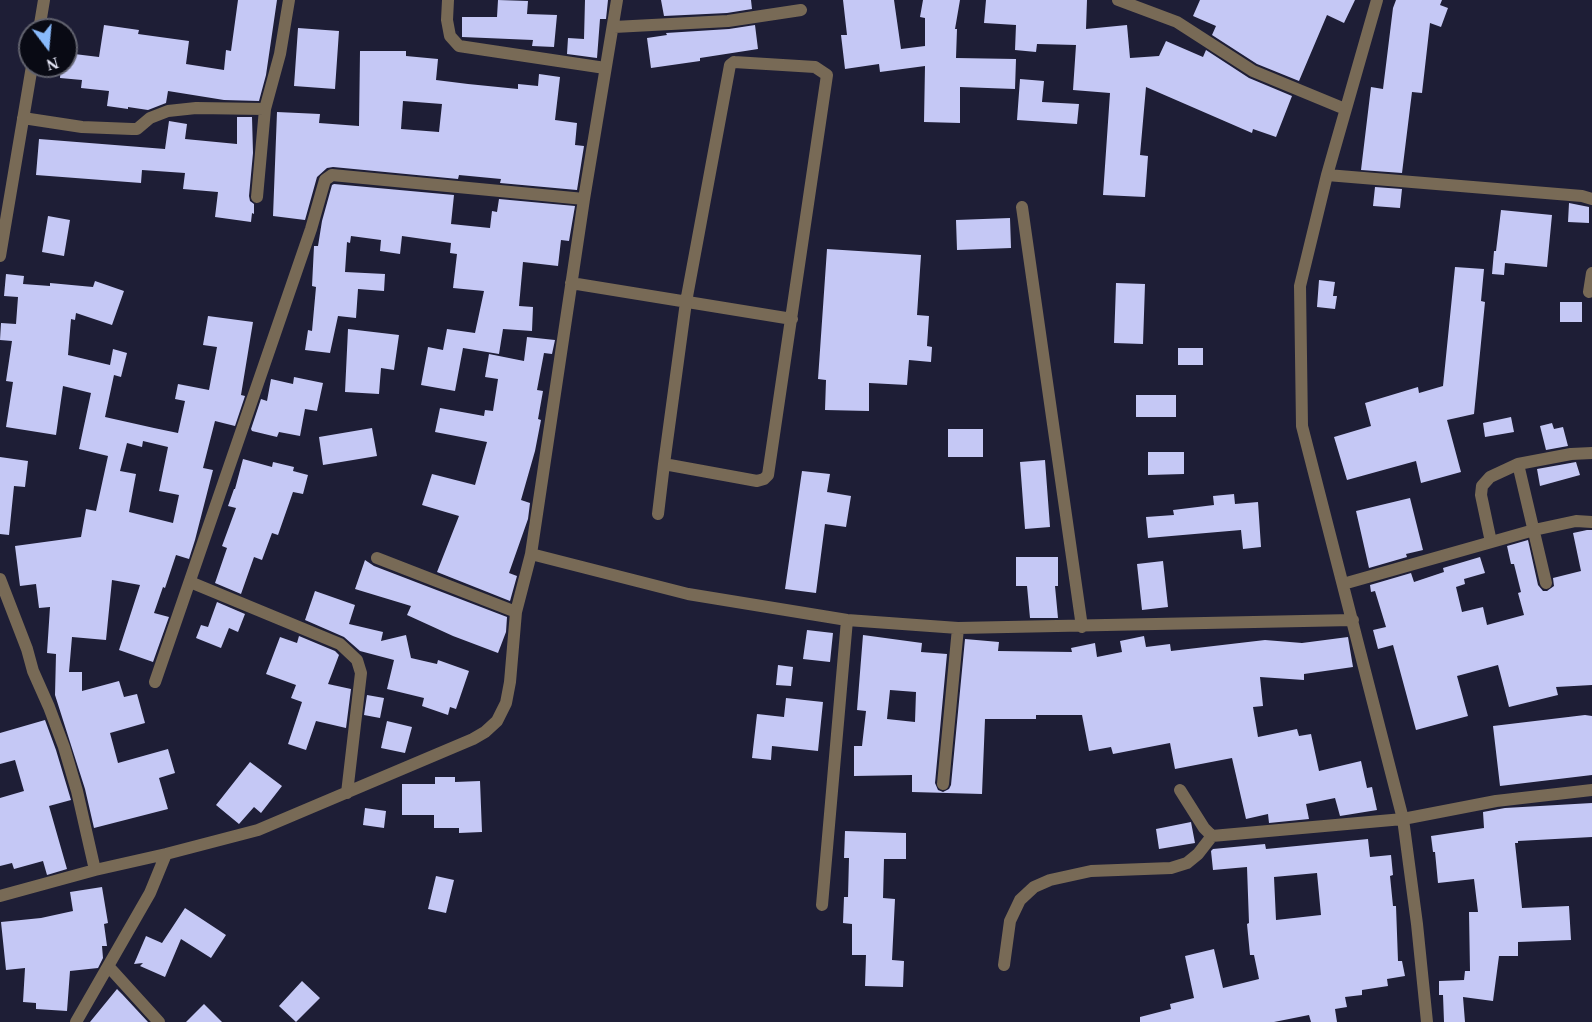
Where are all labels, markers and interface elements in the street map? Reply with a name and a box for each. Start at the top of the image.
north arrow [18,18,78,78]
text: N [45,54,60,74]

